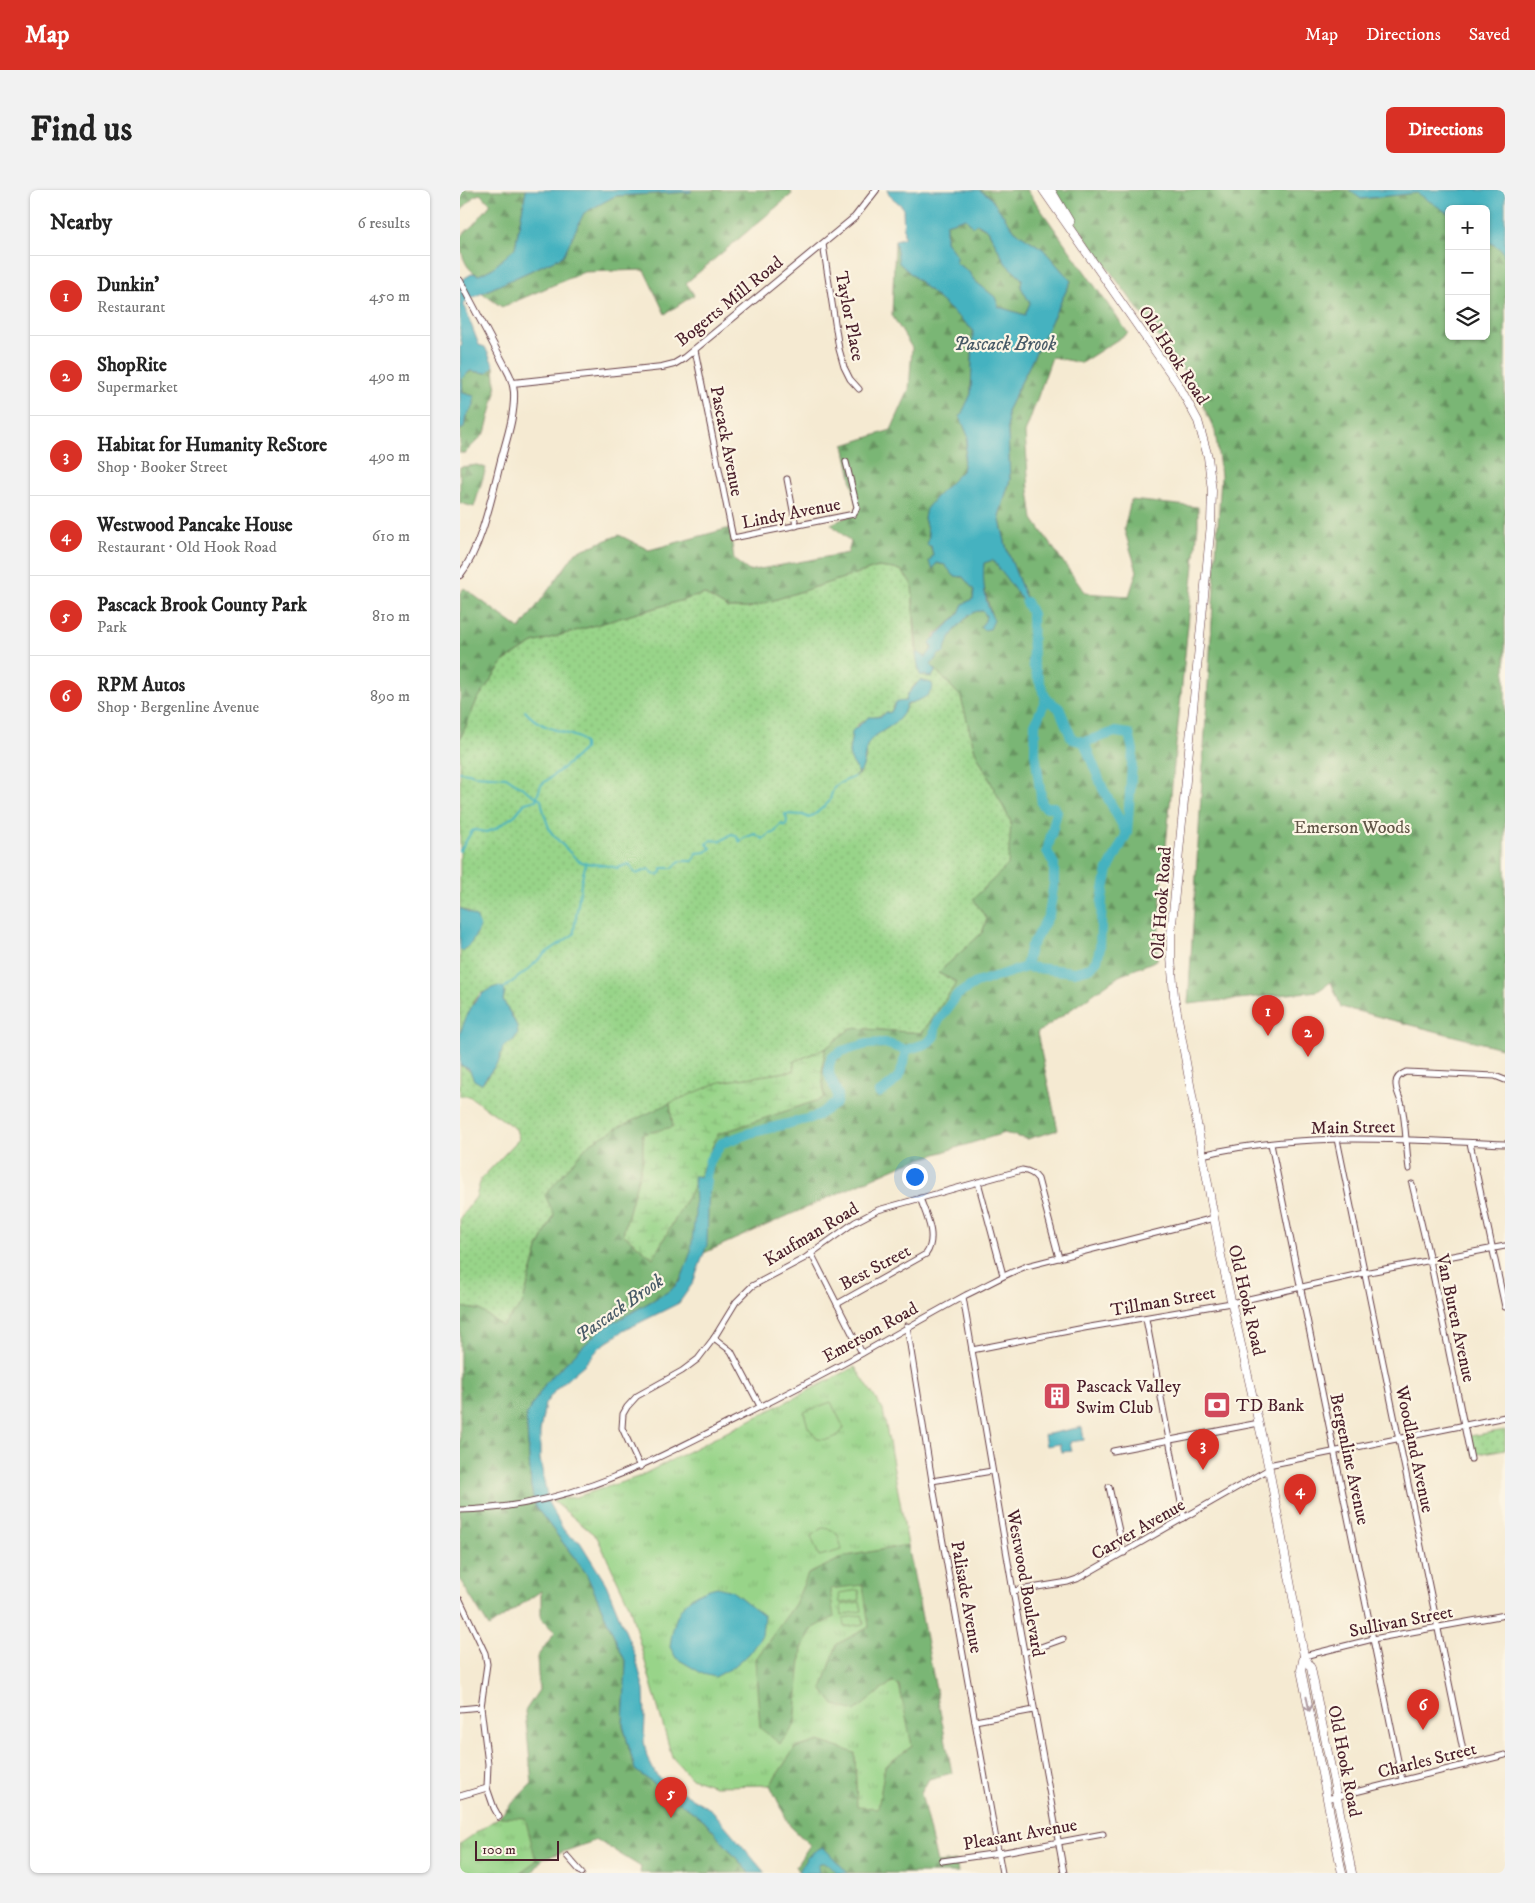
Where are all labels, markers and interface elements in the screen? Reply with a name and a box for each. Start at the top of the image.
text: Map [25,20,69,50]
text: Map [1305,24,1338,46]
text: Directions [1366,24,1441,46]
text: Saved [1469,24,1510,46]
button: Directions [1386,107,1505,153]
text: Find us [30,108,132,152]
map controls [1445,205,1490,340]
button: + [1445,205,1490,250]
text: Nearby [50,210,112,236]
text: 6 results [357,213,410,233]
button: − [1445,250,1490,295]
street label: Bogerts Mill Road [672,252,788,352]
street label: Taylor Place [830,269,868,363]
text: Dunkin' [97,274,159,297]
text: 1 [63,286,69,306]
text: 450 m [369,286,410,306]
button: layers [1445,295,1490,340]
text: Restaurant [97,297,165,317]
street label: Old Hook Road [1133,302,1213,409]
water label: Pascack Brook [954,333,1056,356]
text: ShopRite [97,354,167,377]
text: 2 [62,366,70,386]
text: 490 m [369,366,410,386]
text: Supermarket [97,377,178,397]
street label: Pascack Avenue [705,384,747,498]
text: Habitat for Humanity ReStore [97,434,327,457]
text: 3 [63,446,69,466]
text: 490 m [369,446,410,466]
text: Shop · Booker Street [97,457,228,477]
street label: Lindy Avenue [740,494,842,534]
text: Westwood Pancake House [97,514,293,537]
text: 4 [61,526,71,546]
text: 610 m [372,526,410,546]
text: Restaurant · Old Hook Road [97,537,277,557]
text: Pascack Brook County Park [97,594,307,617]
text: 5 [62,606,70,626]
text: 810 m [372,606,410,626]
text: Park [97,617,127,637]
text: RPM Autos [97,674,185,697]
text: 6 [62,686,70,706]
text: 890 m [370,686,410,706]
text: Shop · Bergenline Avenue [97,697,259,717]
park label: Emerson Woods [1294,817,1410,839]
street label: Old Hook Road [1147,846,1177,960]
pin: 1 [1252,995,1284,1036]
pin: 2 [1292,1016,1324,1057]
street label: Main Street [1311,1116,1396,1140]
your location [902,1164,928,1190]
street label: Kaufman Road [760,1198,863,1272]
street label: Best Street [836,1240,915,1296]
street label: Old Hook Road [1223,1243,1269,1358]
street label: Van Buren Avenue [1430,1251,1479,1384]
water label: Pascack Brook [571,1269,668,1347]
street label: Tillman Street [1109,1282,1218,1322]
street label: Emerson Road [819,1298,922,1368]
place label: Pascack Valley Swim Club [1076,1376,1181,1419]
building icon: Pascack Valley Swim Club [1042,1381,1072,1411]
street label: Woodland Avenue [1390,1383,1438,1515]
bank icon: TD Bank [1202,1390,1232,1420]
street label: Bergenline Avenue [1324,1391,1374,1527]
place label: TD Bank [1236,1395,1304,1417]
pin: 3 [1187,1429,1219,1470]
pin: 4 [1284,1474,1316,1515]
street label: Carver Avenue [1088,1494,1189,1565]
street label: Westwood Boulevard [1001,1507,1049,1659]
street label: Palisade Avenue [945,1539,987,1655]
street label: Sullivan Street [1348,1601,1455,1643]
pin: 6 [1407,1689,1439,1730]
one-way arrow [1304,1695,1313,1711]
street label: Old Hook Road [1322,1704,1366,1819]
street label: Charles Street [1376,1738,1479,1784]
pin: 5 [655,1777,687,1818]
street label: Pleasant Avenue [961,1814,1079,1856]
scale bar [475,1838,559,1861]
text: 100 m [482,1841,516,1859]

